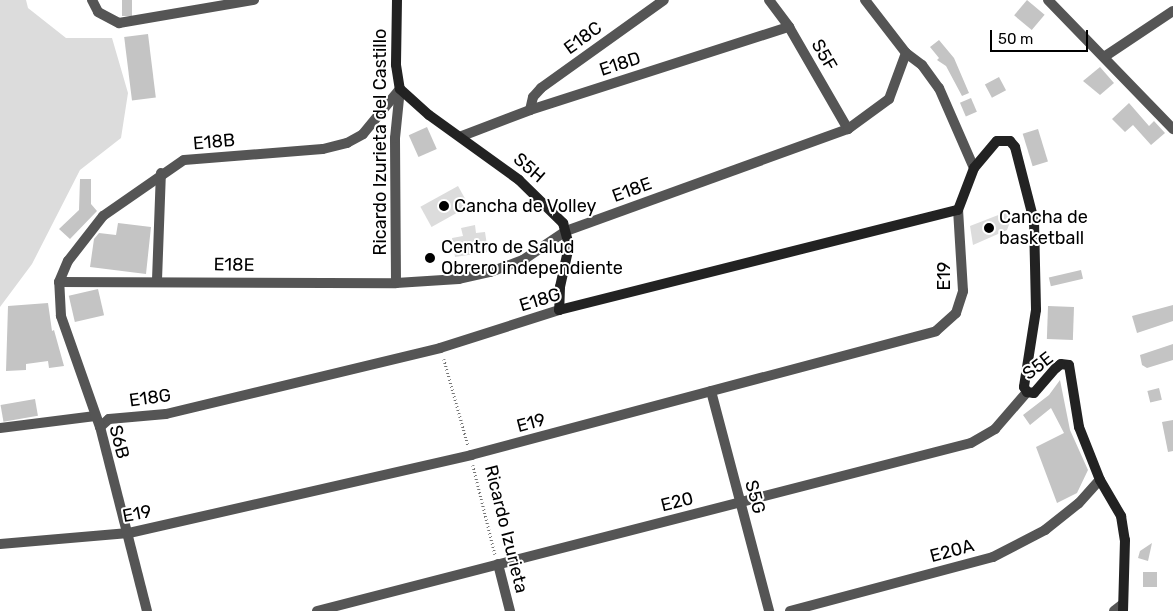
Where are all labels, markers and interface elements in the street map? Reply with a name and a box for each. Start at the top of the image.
street label: E18C [560,17,606,59]
scale bar [993,20,1090,52]
street label: Ricardo Izurieta del Castillo [369,29,391,255]
text: 50 m [998,30,1033,48]
street label: S5F [807,36,841,74]
street label: E18D [597,47,643,81]
street label: E18B [192,129,236,155]
street label: S5H [509,148,549,188]
street label: E18E [609,173,655,207]
place label: Cancha de Volley [454,195,597,217]
marker: Cancha de Volley [438,200,450,212]
place label: Cancha de basketball [999,207,1088,250]
marker: Cancha de basketball [983,222,995,234]
place label: Centro de Salud Obrero independiente [441,237,623,280]
marker: Centro de Salud Obrero independiente [423,251,437,265]
street label: E18E [213,254,255,276]
street label: E19 [933,261,955,291]
street label: E18G [517,284,563,316]
street label: S5E [1018,347,1058,385]
street label: E18G [128,384,172,412]
street label: E19 [514,409,548,437]
street label: S6B [104,423,134,461]
street label: Ricardo Izurieta [480,463,532,595]
street label: S5G [740,478,770,516]
street label: E20 [658,488,696,516]
street label: E19 [121,501,153,527]
street label: E20A [928,535,976,567]

